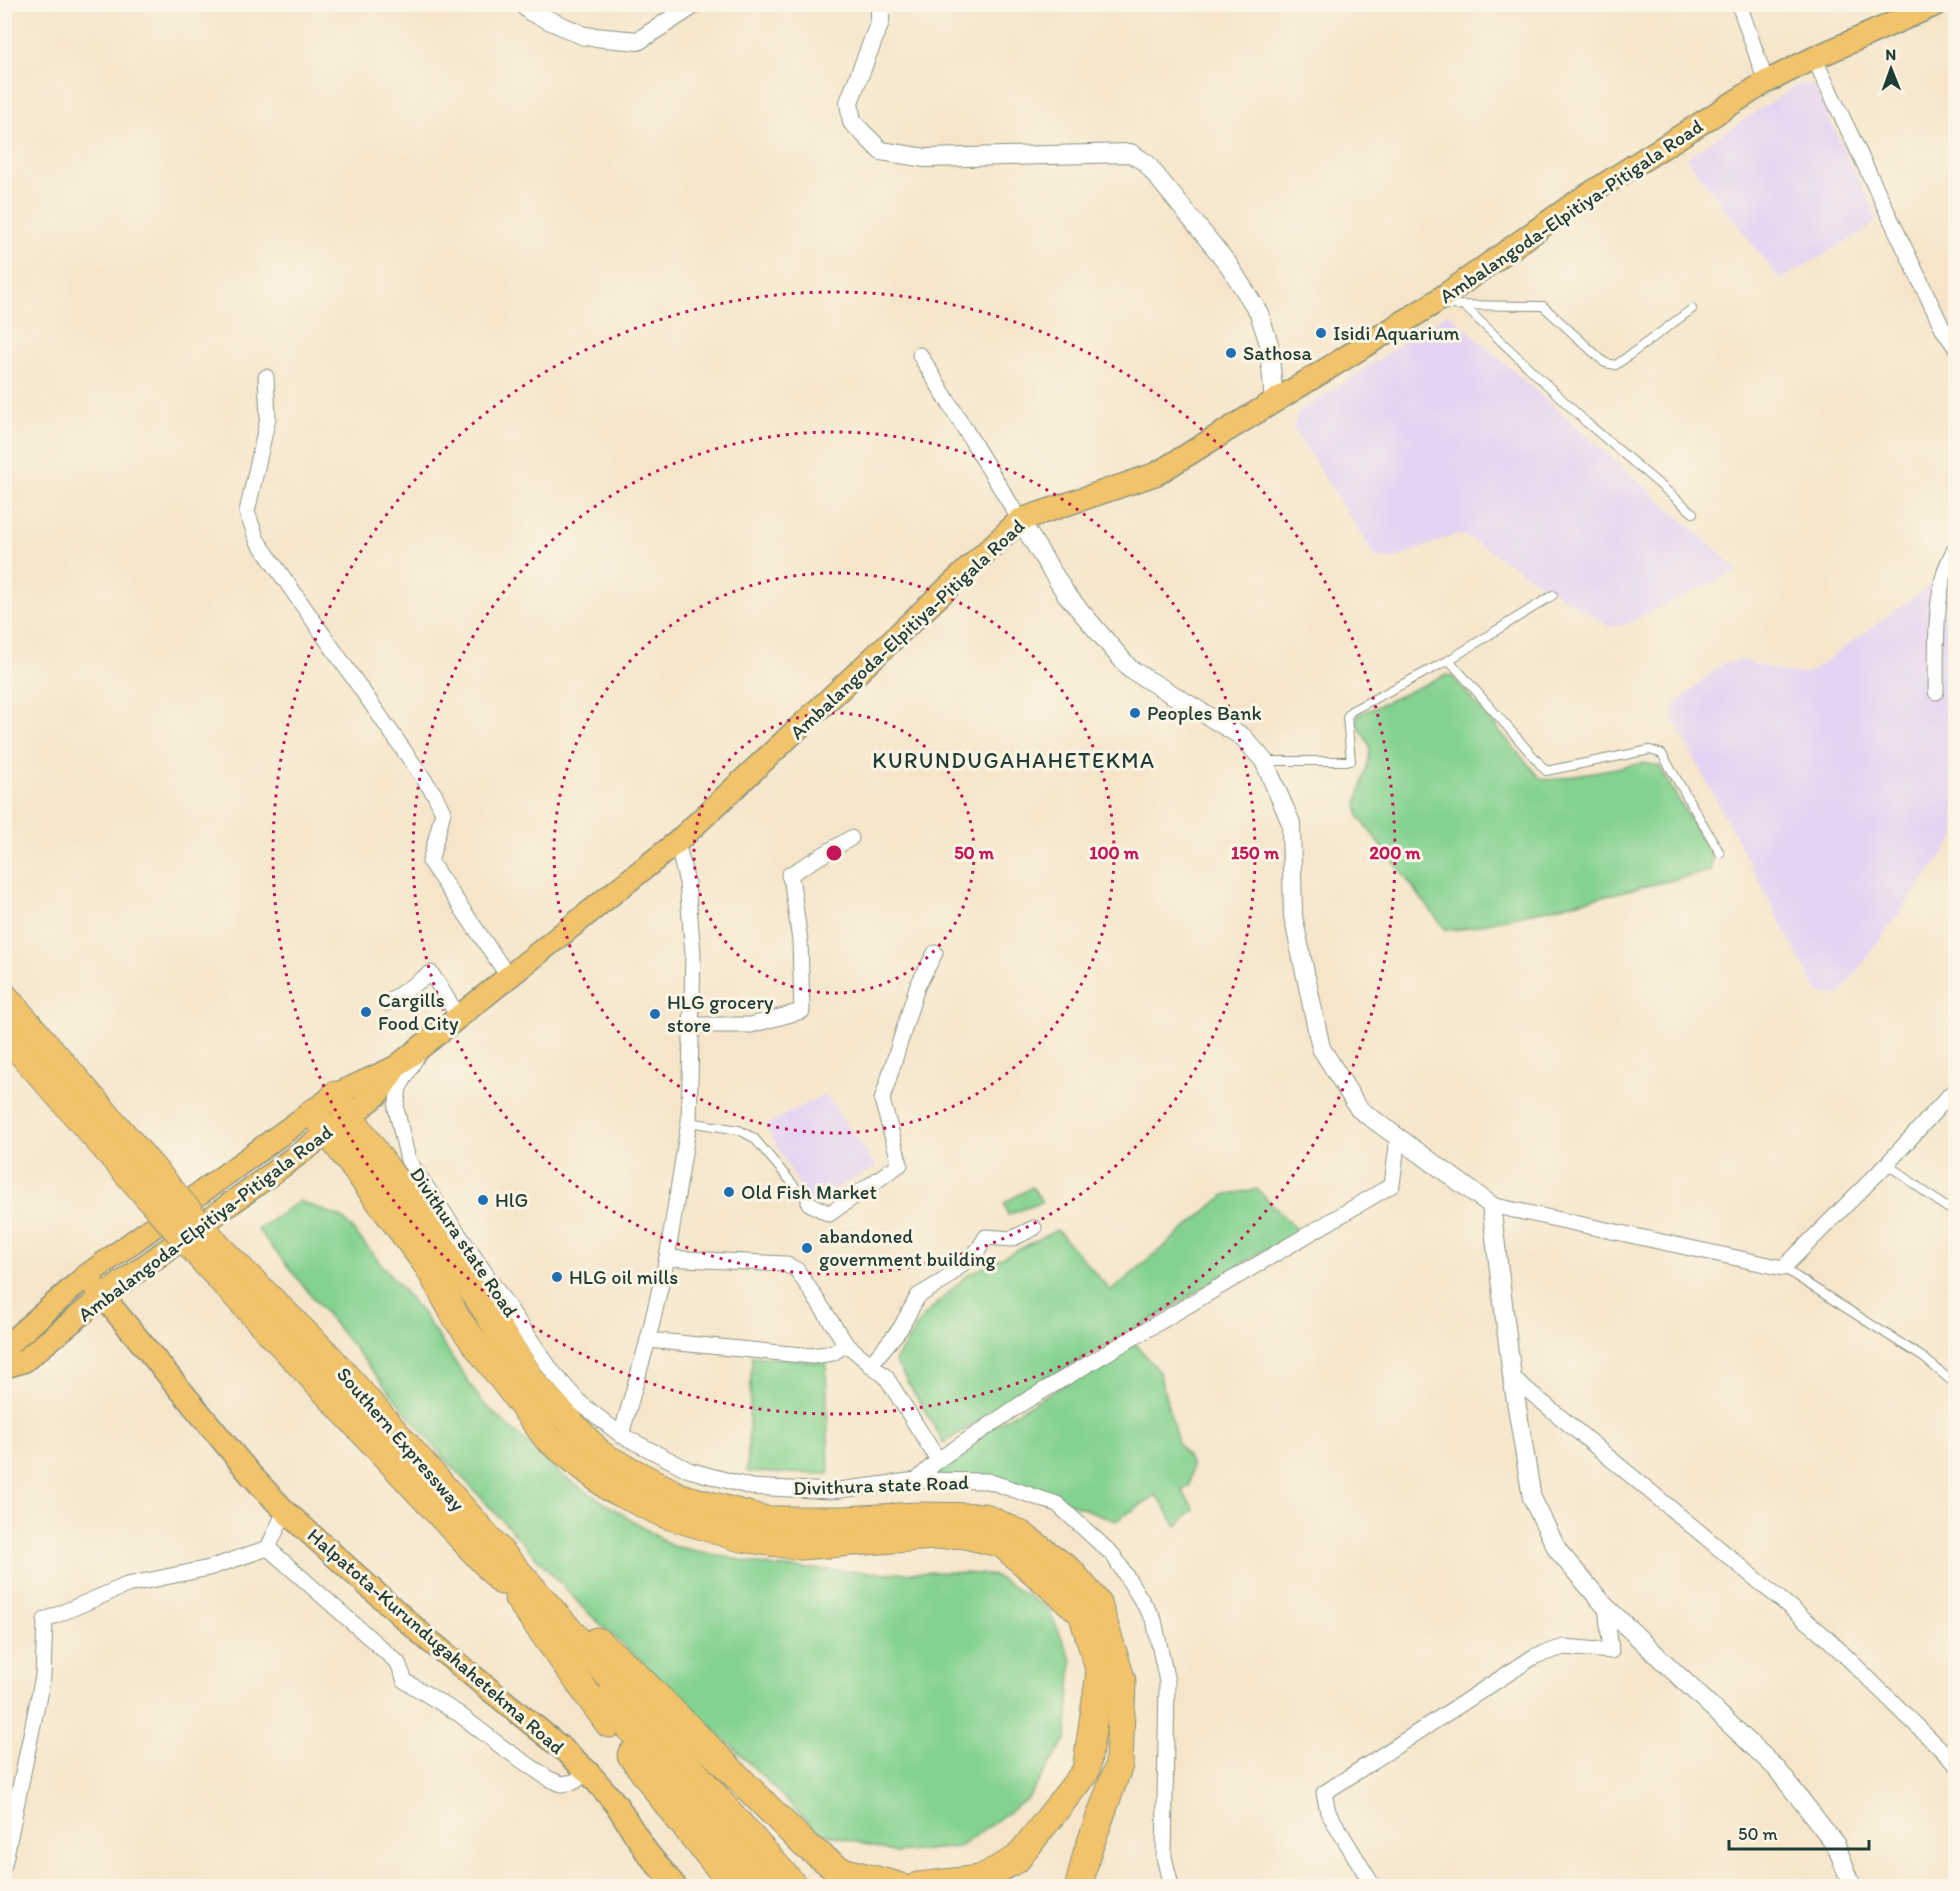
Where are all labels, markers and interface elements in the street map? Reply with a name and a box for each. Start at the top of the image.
north arrow [1861,39,1921,99]
text: N [1885,45,1896,64]
street label: Ambalangoda-Elpitiya-Pitigala Road [1435,114,1707,308]
place label: Isidi Aquarium [1333,321,1460,345]
marker: Isidi Aquarium [1314,326,1328,340]
place label: Sathosa [1243,341,1312,365]
marker: Sathosa [1224,346,1238,360]
street label: Ambalangoda-Elpitiya-Pitigala Road [785,514,1029,744]
place label: Peoples Bank [1147,701,1262,725]
marker: Peoples Bank [1128,706,1142,720]
district label: KURUNDUGAHAHETEKMA [872,747,1156,774]
text: 50 m [954,842,995,864]
text: 100 m [1089,842,1140,864]
text: 150 m [1231,842,1280,864]
text: 200 m [1370,842,1421,864]
centre of rings [824,843,844,863]
place label: Cargills Food City [378,988,459,1035]
place label: HLG grocery store [667,990,774,1037]
marker: Cargills Food City [359,1005,373,1019]
marker: HLG grocery store [648,1007,662,1021]
street label: Ambalangoda-Elpitiya-Pitigala Road [73,1119,337,1326]
street label: Divithura state Road [405,1163,523,1322]
place label: Old Fish Market [741,1180,877,1204]
marker: Old Fish Market [722,1185,736,1199]
place label: HlG [495,1188,528,1212]
marker: HlG [476,1193,490,1207]
place label: abandoned government building [819,1224,997,1271]
marker: abandoned government building [800,1241,814,1255]
place label: HLG oil mills [569,1265,678,1289]
marker: HLG oil mills [550,1270,564,1284]
street label: Southern Expressway [332,1362,470,1516]
street label: Divithura state Road [793,1470,969,1500]
street label: Halpatota-Kurundugahahetekma Road [303,1523,569,1759]
scale bar [1729,1813,1868,1851]
text: 50 m [1738,1823,1778,1845]

